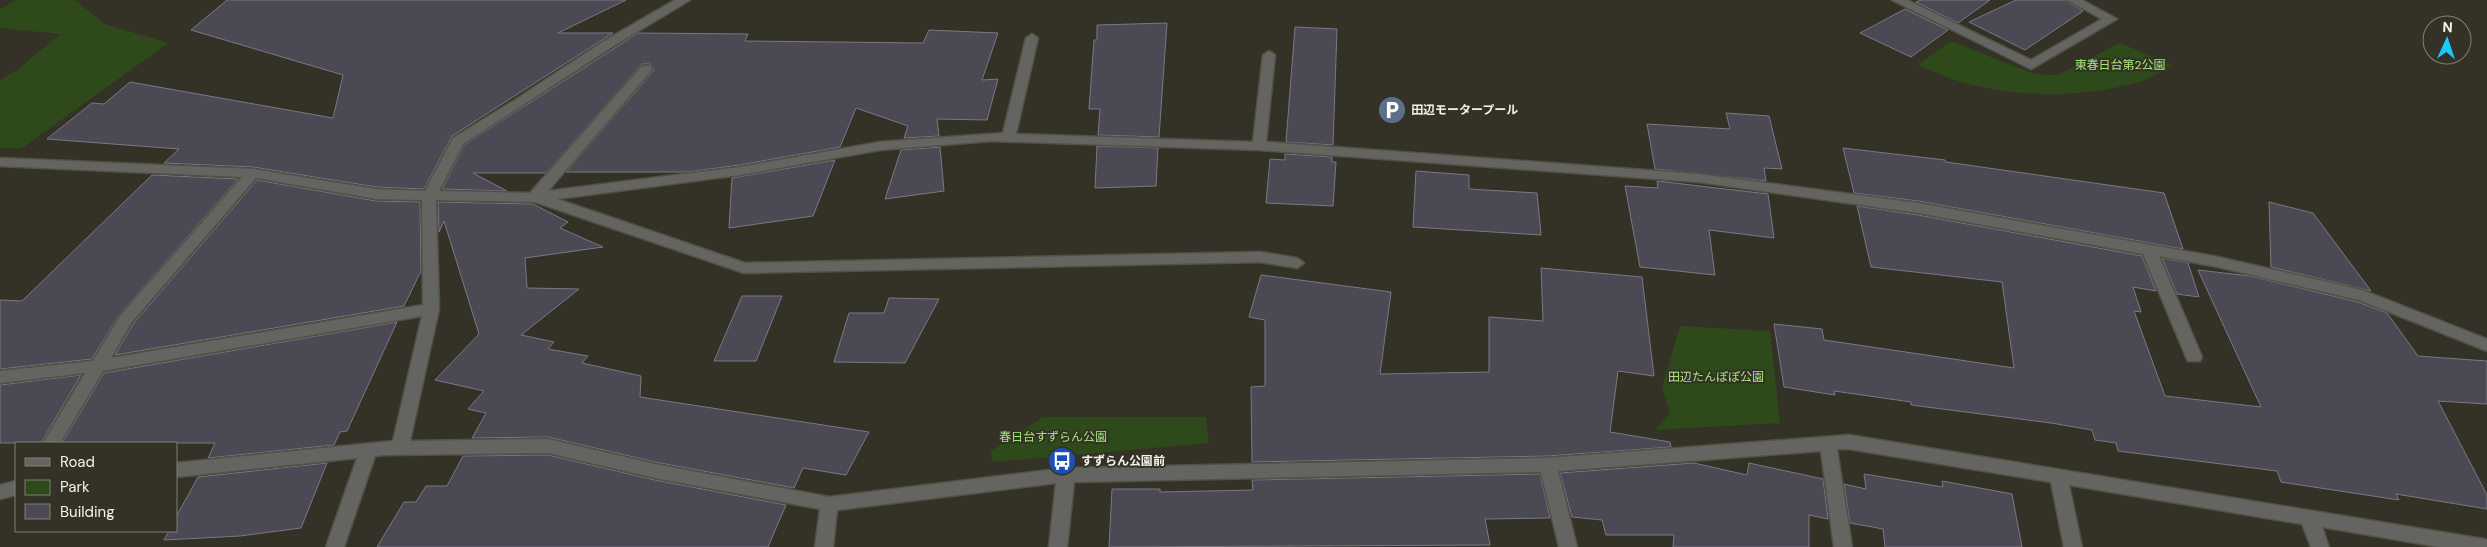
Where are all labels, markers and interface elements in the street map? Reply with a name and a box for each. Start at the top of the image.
north arrow [2422,15,2472,65]
text: N [2442,18,2453,36]
park label: 東春日台第2公園 [2075,57,2165,73]
parking icon: 田辺モータープール [1377,95,1407,125]
place label: 田辺モータープール [1411,102,1518,118]
park label: 田辺たんぽぽ公園 [1668,369,1764,385]
park label: 春日台すずらん公園 [999,429,1107,445]
legend [15,442,178,532]
bus stop icon: すずらん公園前 [1047,446,1077,476]
text: Road [60,452,95,472]
place label: すずらん公園前 [1081,453,1165,469]
text: Park [60,477,90,497]
text: Building [60,502,115,522]

